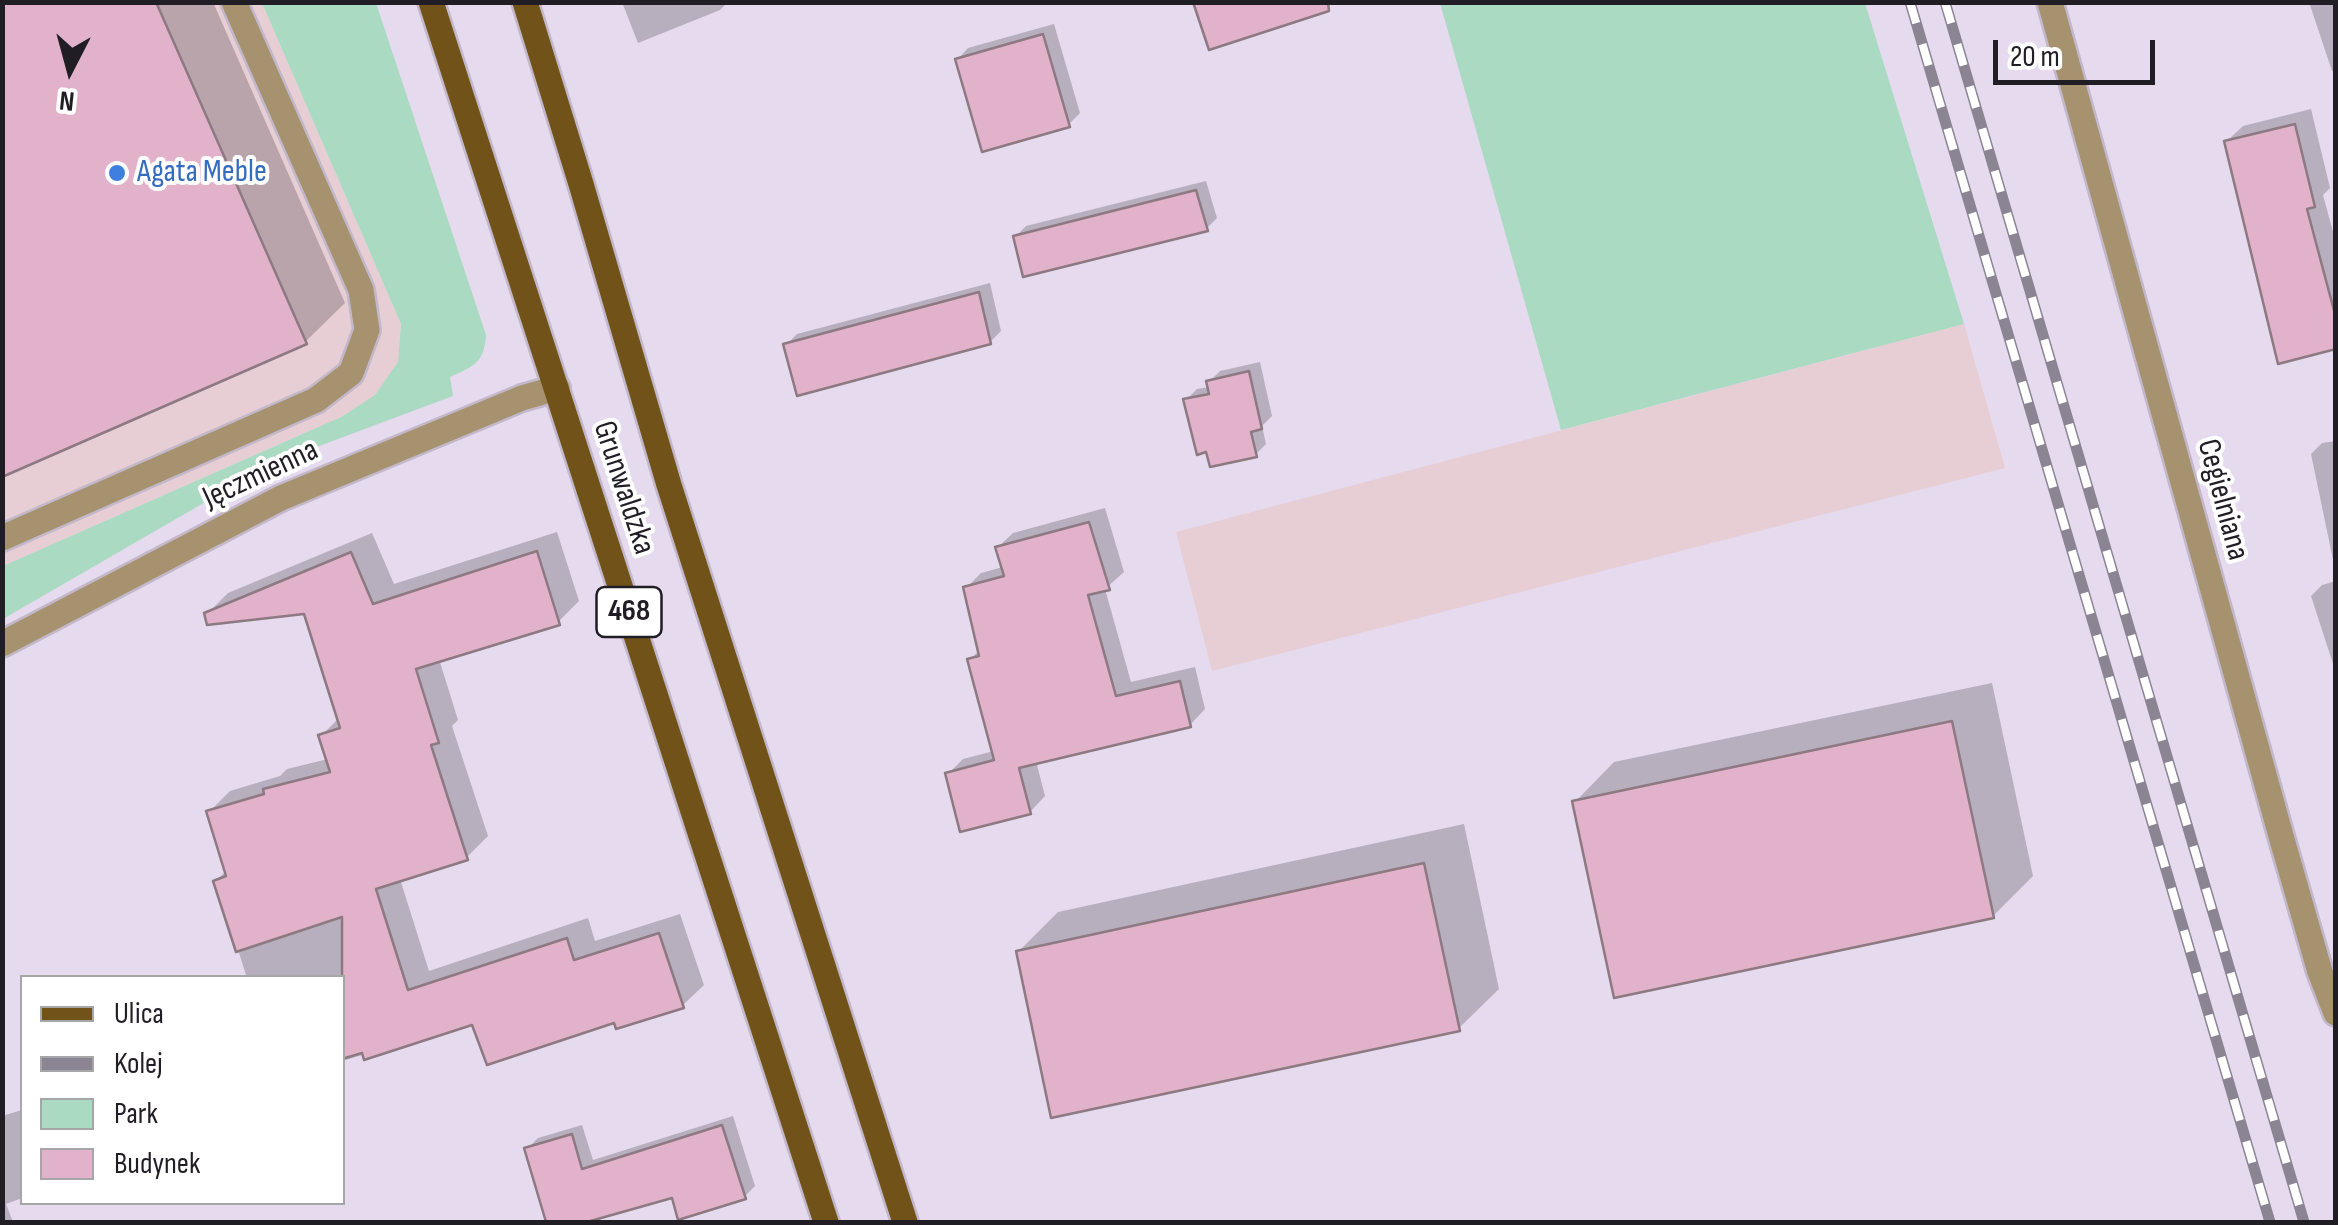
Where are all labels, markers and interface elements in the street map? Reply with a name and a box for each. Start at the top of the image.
north arrow [20,20,120,120]
scale bar [1998,20,2160,82]
text: 20 m [2010,39,2060,75]
text: N [58,83,76,118]
place label: Agata Meble [137,154,267,192]
marker: Agata Meble [106,162,128,184]
street label: Grunwaldzka [583,417,663,559]
street label: Jęczmienna [197,432,325,518]
street label: Cegielniana [2187,435,2257,565]
road number: 468 [596,587,662,637]
legend [20,975,345,1205]
text: Ulica [114,996,164,1032]
text: Kolej [114,1046,163,1082]
text: Park [114,1096,158,1132]
text: Budynek [114,1146,200,1182]

